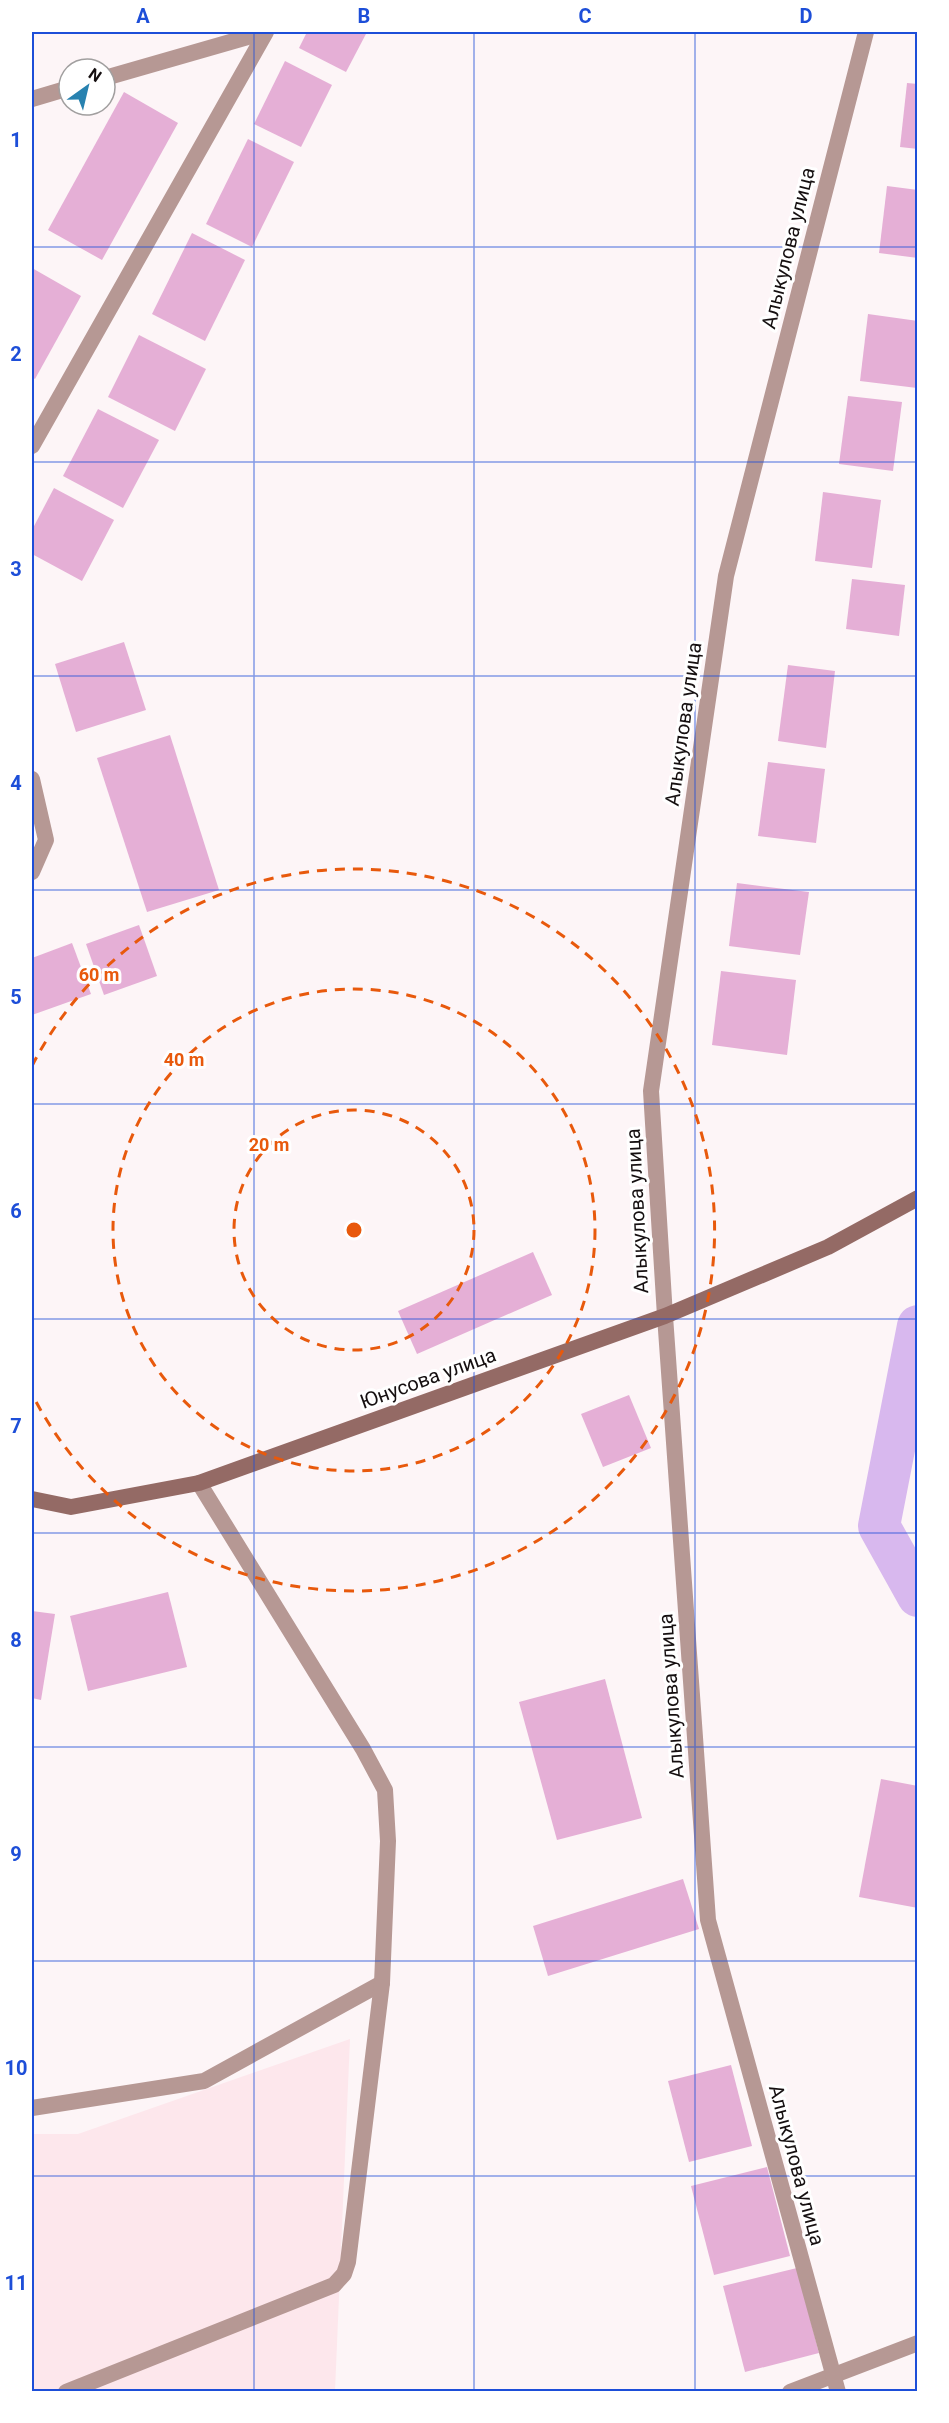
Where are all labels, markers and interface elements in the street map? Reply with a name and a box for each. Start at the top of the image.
text: A [136,4,150,28]
text: B [358,4,370,28]
text: C [578,4,592,28]
text: D [800,4,813,28]
north arrow [57,57,117,117]
text: N [85,64,105,86]
text: 1 [10,128,22,152]
street label: Алыкулова улица [756,165,820,331]
text: 2 [10,342,22,366]
text: 3 [10,557,22,581]
street label: Алыкулова улица [660,640,706,808]
text: 4 [10,771,22,795]
text: 60 m [79,964,119,985]
text: 5 [10,985,22,1009]
text: 40 m [164,1049,204,1070]
street label: Алыкулова улица [621,1128,653,1294]
text: 20 m [249,1134,289,1155]
text: 6 [10,1199,22,1223]
centre of rings [344,1220,364,1240]
street label: Юнусова улица [357,1342,499,1414]
text: 7 [10,1414,22,1438]
street label: Алыкулова улица [653,1613,689,1779]
text: 8 [10,1628,22,1652]
text: 9 [10,1842,22,1866]
text: 10 [5,2056,27,2080]
street label: Алыкулова улица [764,2082,830,2248]
text: 11 [5,2271,27,2295]

